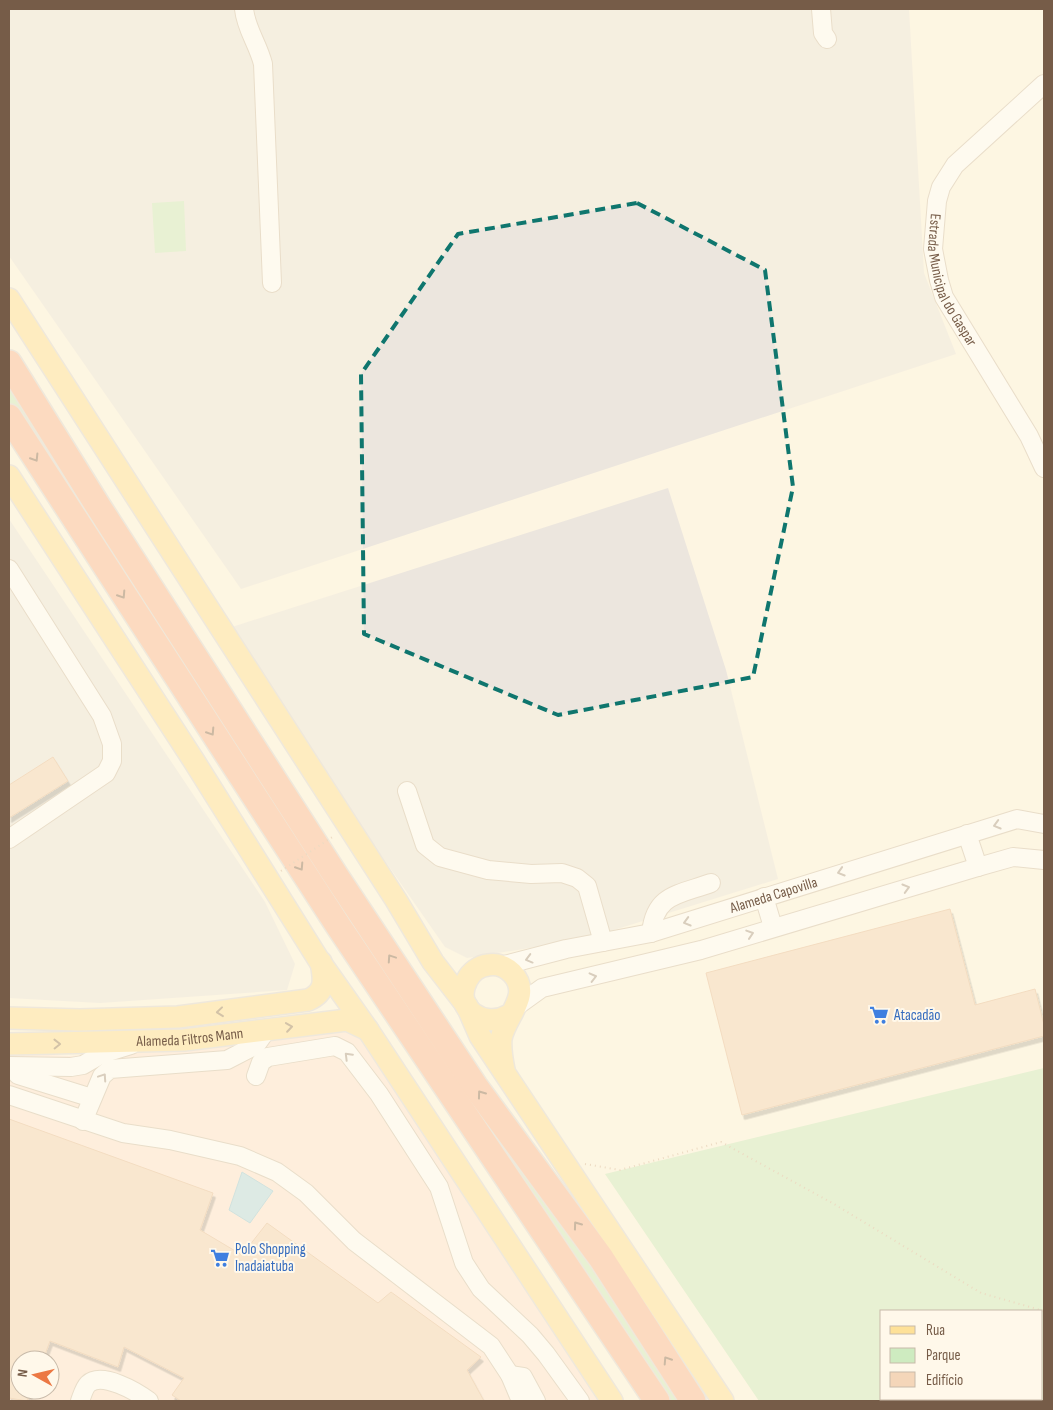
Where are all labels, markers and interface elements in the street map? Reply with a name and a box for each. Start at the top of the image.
street label: Estrada Municipal do Gaspar [923,213,982,350]
one-way arrow [28,453,38,462]
one-way arrow [116,590,126,599]
one-way arrow [204,726,214,735]
one-way arrow [993,819,1002,829]
one-way arrow [294,862,303,871]
one-way arrow [838,867,846,877]
street label: Alameda Capovilla [727,872,820,918]
one-way arrow [901,883,910,894]
one-way arrow [683,917,692,927]
one-way arrow [745,930,754,940]
one-way arrow [525,953,533,963]
one-way arrow [388,955,397,964]
one-way arrow [589,972,598,983]
supermarket icon: Atacadão [868,1004,890,1026]
one-way arrow [215,1006,223,1017]
place label: Atacadão [893,1006,941,1025]
street label: Alameda Filtros Mann [135,1023,244,1051]
one-way arrow [285,1023,294,1033]
one-way arrow [54,1038,62,1049]
one-way arrow [345,1053,354,1062]
one-way arrow [97,1073,106,1083]
one-way arrow [478,1090,487,1099]
one-way arrow [574,1222,582,1231]
place label: Polo Shopping Inadaiatuba [235,1240,306,1276]
supermarket icon: Polo Shopping Inadaiatuba [209,1247,231,1269]
legend [880,1310,1043,1400]
text: Rua [926,1321,945,1340]
text: Parque [926,1346,961,1365]
north arrow [10,1350,60,1400]
one-way arrow [663,1357,673,1366]
text: N [14,1368,32,1378]
text: Edifício [926,1371,963,1390]

